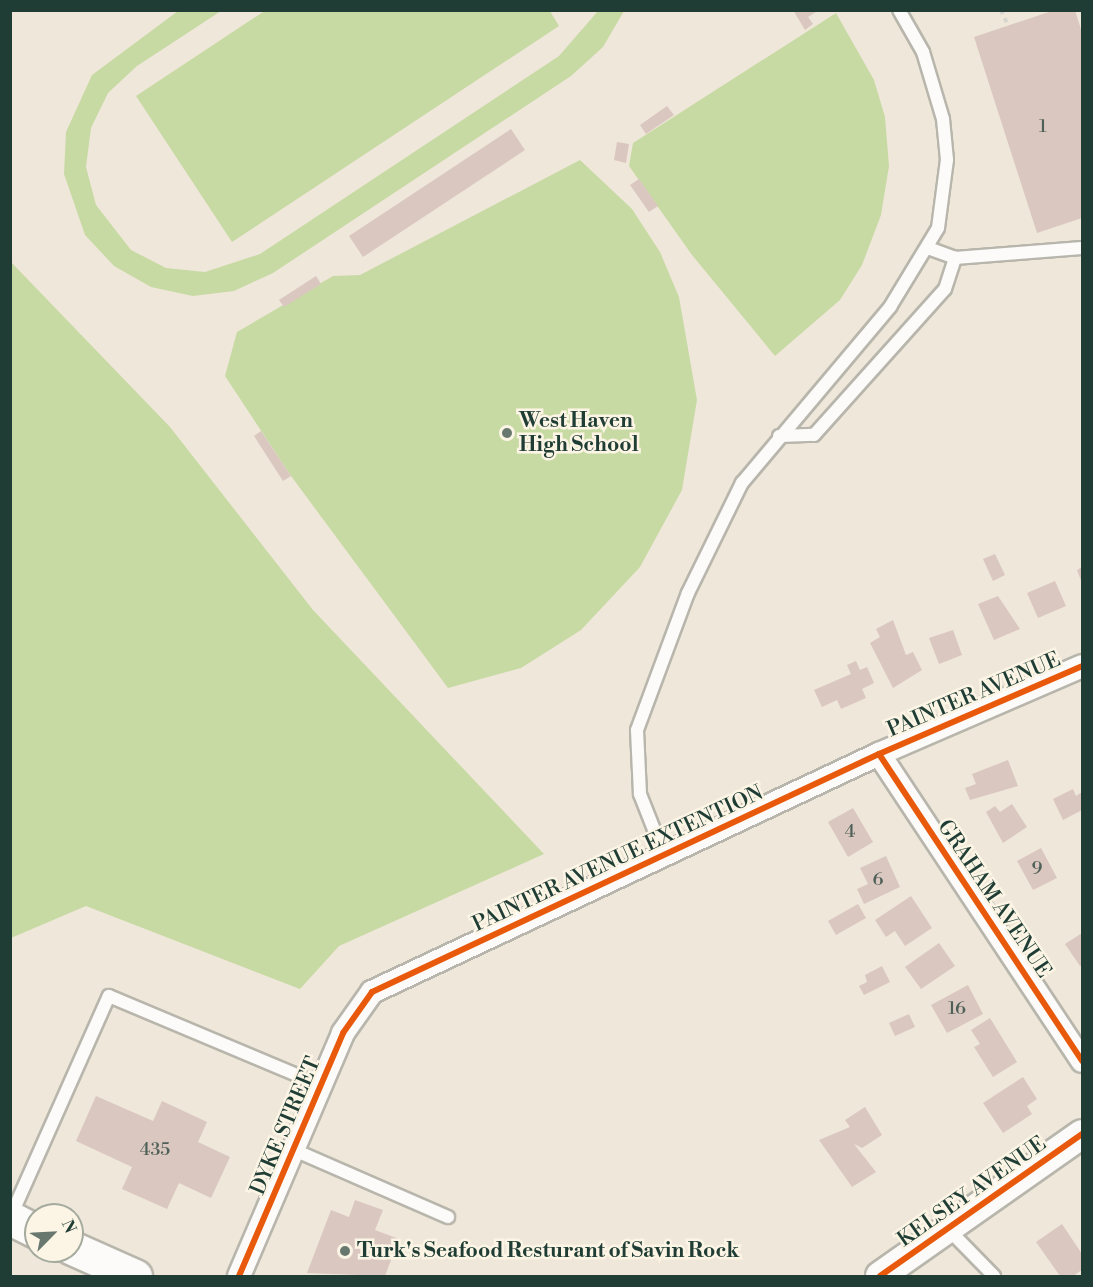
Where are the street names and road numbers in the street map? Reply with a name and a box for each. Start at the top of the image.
street label: PAINTER AVENUE [884,647,1064,743]
street label: PAINTER AVENUE EXTENTION [469,780,767,938]
street label: GRAHAM AVENUE [932,815,1056,983]
street label: DYKE STREET [246,1053,326,1199]
street label: KELSEY AVENUE [893,1131,1051,1253]

